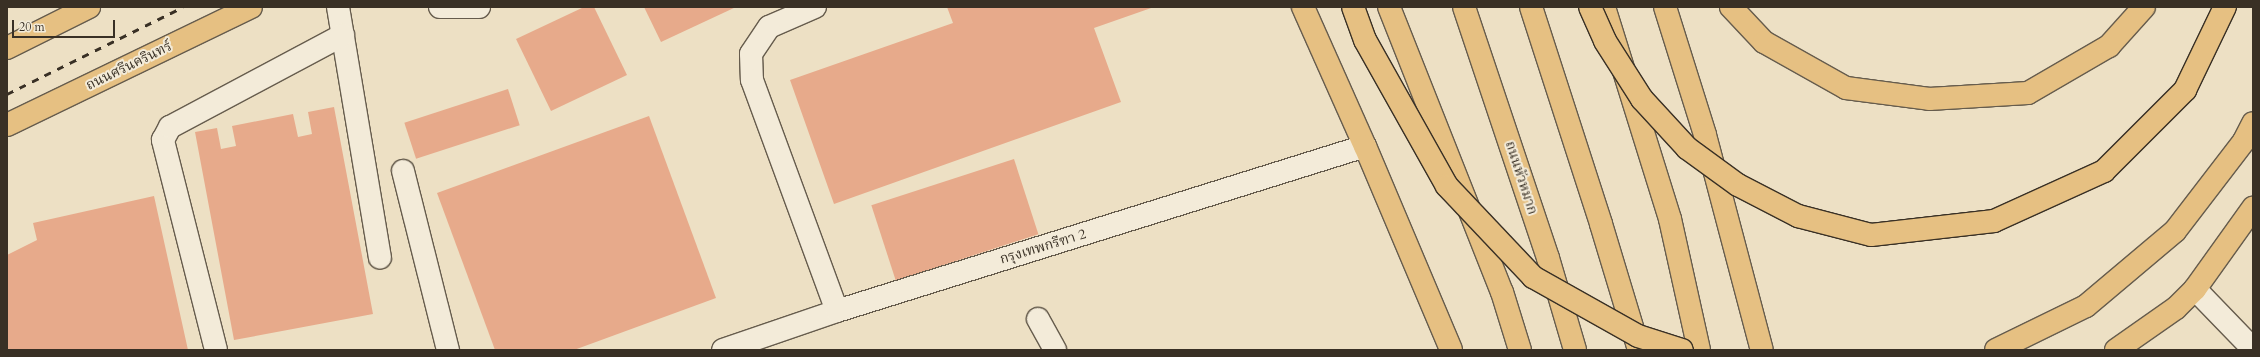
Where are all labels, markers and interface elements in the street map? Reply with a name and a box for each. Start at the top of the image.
scale bar [14,12,117,38]
text: 20 m [19,19,45,35]
street label: ถนนศรีนครินทร์ [83,38,175,94]
street label: ถนนหัวหมาก [1501,139,1541,217]
street label: กรุงเทพกรีฑา 2 [998,226,1088,268]

